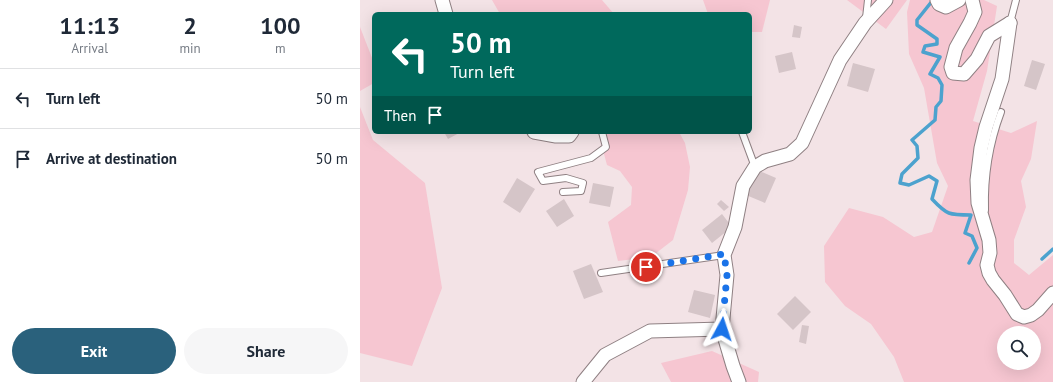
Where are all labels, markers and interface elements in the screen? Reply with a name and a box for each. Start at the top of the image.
text: 11:13 [59,10,120,41]
text: 2 [183,10,197,41]
text: 100 [260,10,301,41]
text: 50 m [450,24,511,61]
icon: left [384,28,436,80]
text: Arrival [72,40,108,57]
text: min [179,40,201,57]
text: m [275,40,286,57]
text: Turn left [450,60,515,83]
icon: left [12,88,34,110]
text: Turn left [46,89,100,108]
text: 50 m [315,89,348,108]
icon: arrive [424,104,446,126]
text: Then [384,106,416,125]
icon: arrive [12,148,34,170]
text: Arrive at destination [46,149,177,168]
text: 50 m [315,149,348,168]
pin [629,250,663,284]
icon: arrive [635,256,657,278]
position arrow [701,308,743,350]
map controls [997,326,1041,370]
button: search [997,326,1041,370]
button: Exit [12,328,176,374]
button: Share [184,328,348,374]

